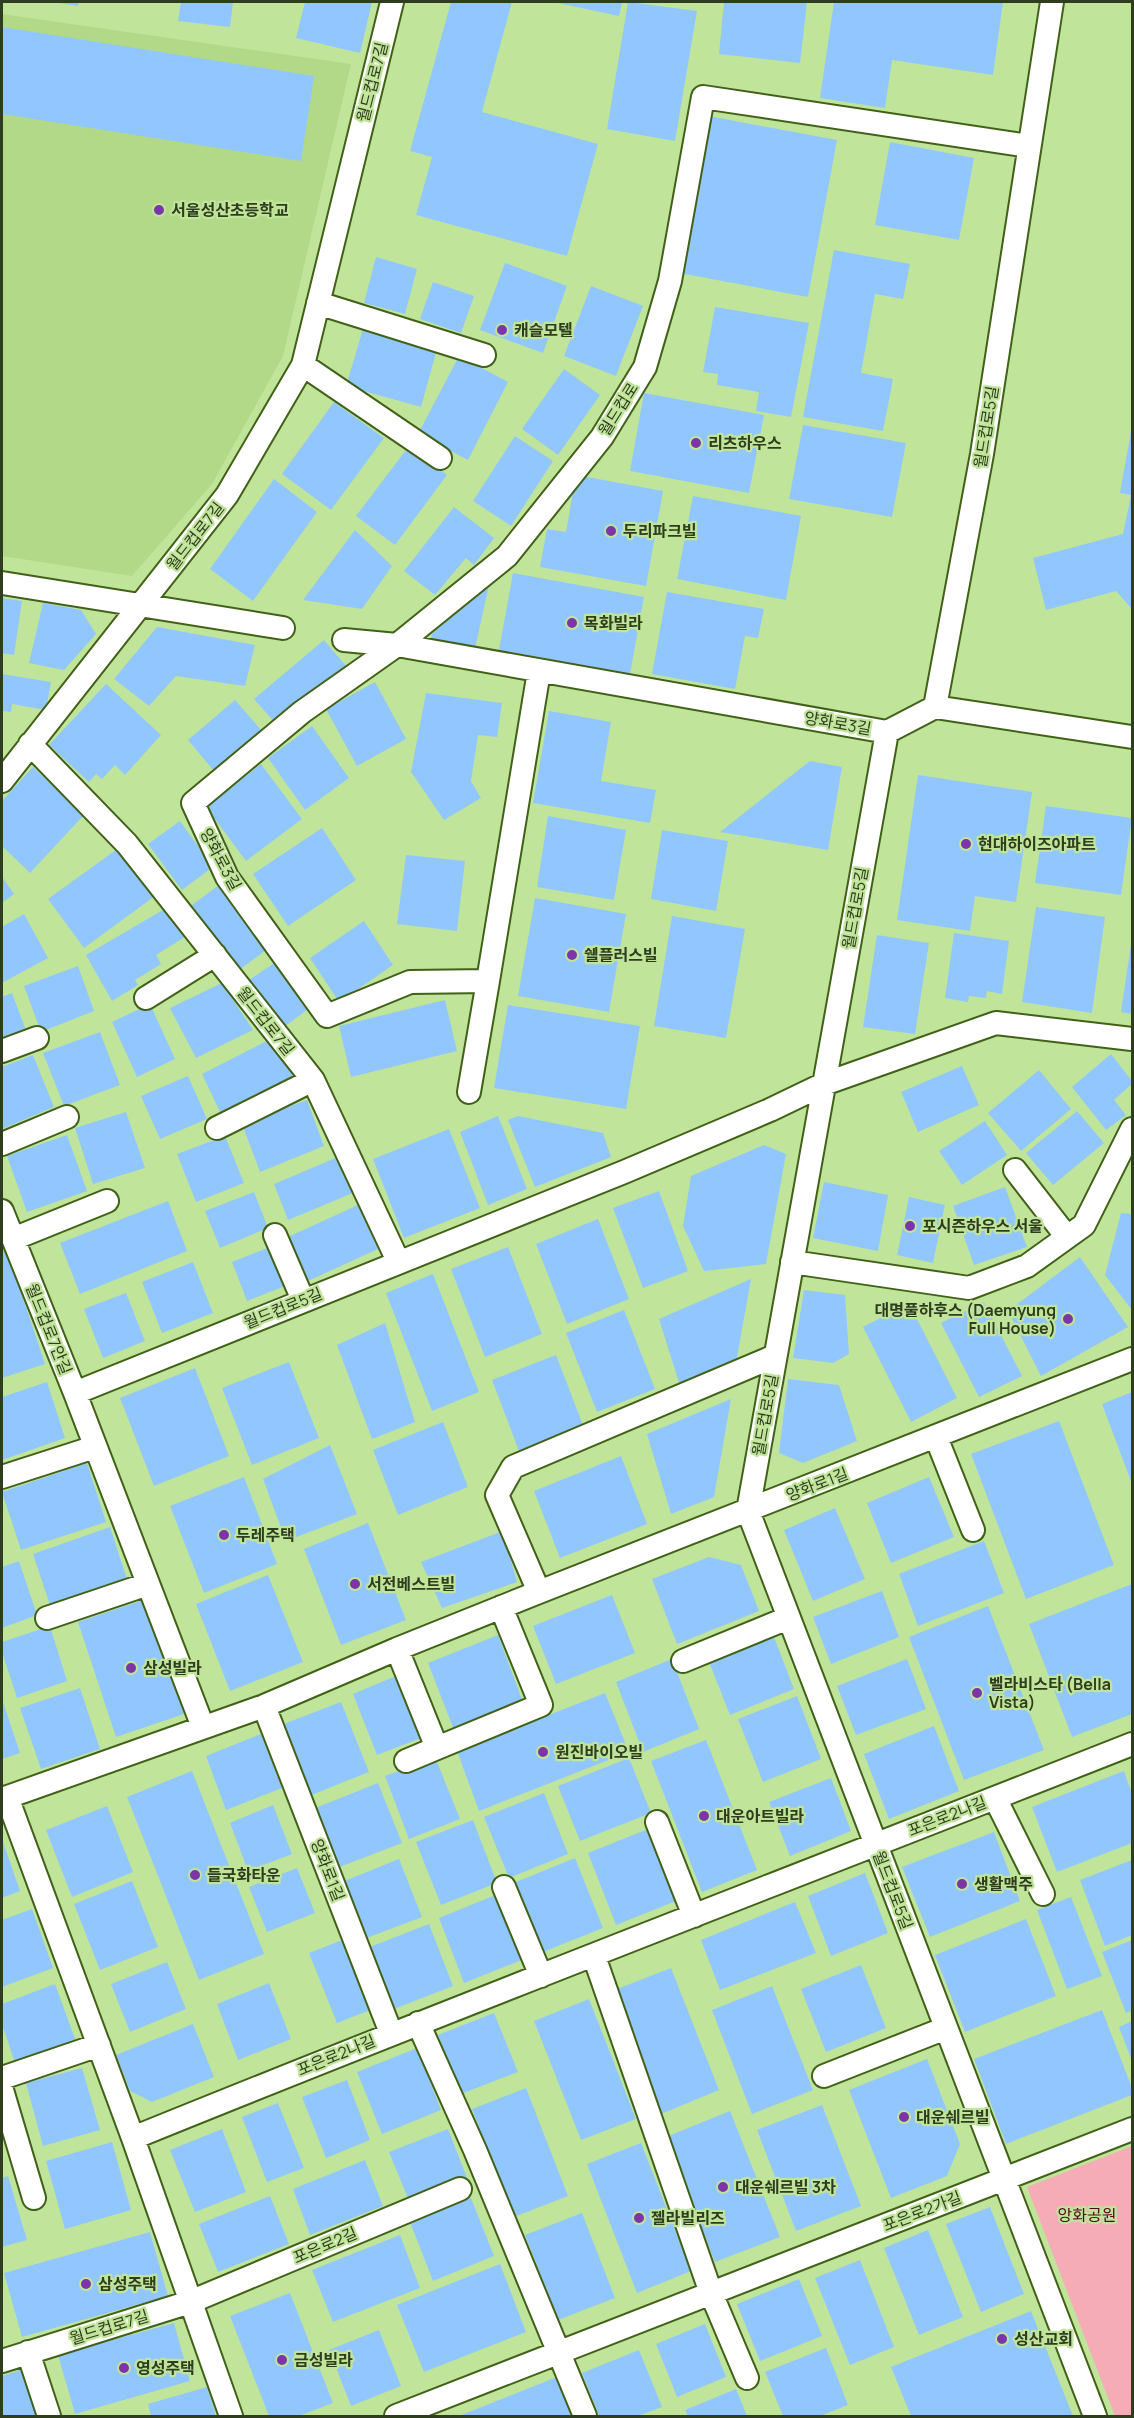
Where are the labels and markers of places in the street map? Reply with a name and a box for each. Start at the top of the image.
place label: 서울성산초등학교 [171,199,289,221]
marker: 서울성산초등학교 [152,203,166,217]
place label: 캐슬모텔 [514,319,573,341]
marker: 캐슬모텔 [495,323,509,337]
place label: 리츠하우스 [708,432,782,454]
marker: 리츠하우스 [689,436,703,450]
place label: 두리파크빌 [623,520,697,542]
marker: 두리파크빌 [604,524,618,538]
place label: 목화빌라 [584,612,643,634]
marker: 목화빌라 [565,616,579,630]
place label: 현대하이즈아파트 [978,833,1096,855]
marker: 현대하이즈아파트 [959,837,973,851]
place label: 쉘플러스빌 [584,944,658,966]
marker: 쉘플러스빌 [565,948,579,962]
place label: 포시즌하우스 서울 [922,1215,1043,1237]
marker: 포시즌하우스 서울 [903,1219,917,1233]
place label: 대명풀하후스 (Daemyung Full House) [875,1299,1056,1339]
marker: 대명풀하후스 (Daemyung Full House) [1061,1312,1075,1326]
place label: 두레주택 [236,1524,295,1546]
marker: 두레주택 [217,1528,231,1542]
place label: 서전베스트빌 [367,1573,455,1595]
marker: 서전베스트빌 [348,1577,362,1591]
place label: 삼성빌라 [143,1657,202,1679]
marker: 삼성빌라 [124,1661,138,1675]
place label: 벨라비스타 (Bella Vista) [989,1673,1111,1713]
marker: 벨라비스타 (Bella Vista) [970,1686,984,1700]
place label: 원진바이오빌 [555,1741,643,1763]
marker: 원진바이오빌 [536,1745,550,1759]
place label: 대운아트빌라 [716,1805,805,1827]
marker: 대운아트빌라 [697,1809,711,1823]
place label: 들국화타운 [207,1864,281,1886]
marker: 들국화타운 [188,1868,202,1882]
place label: 생활맥주 [974,1873,1033,1895]
marker: 생활맥주 [955,1877,969,1891]
place label: 대운쉐르빌 [916,2106,990,2128]
marker: 대운쉐르빌 [897,2110,911,2124]
place label: 대운쉐르빌 3차 [735,2176,836,2198]
marker: 대운쉐르빌 3차 [716,2180,730,2194]
place label: 젤라빌리즈 [651,2207,725,2229]
marker: 젤라빌리즈 [632,2211,646,2225]
place label: 삼성주택 [98,2273,157,2295]
marker: 삼성주택 [79,2277,93,2291]
place label: 성산교회 [1014,2328,1073,2350]
marker: 성산교회 [995,2332,1009,2346]
place label: 금성빌라 [294,2349,353,2371]
marker: 금성빌라 [275,2353,289,2367]
place label: 영성주택 [136,2357,195,2379]
marker: 영성주택 [117,2361,131,2375]

